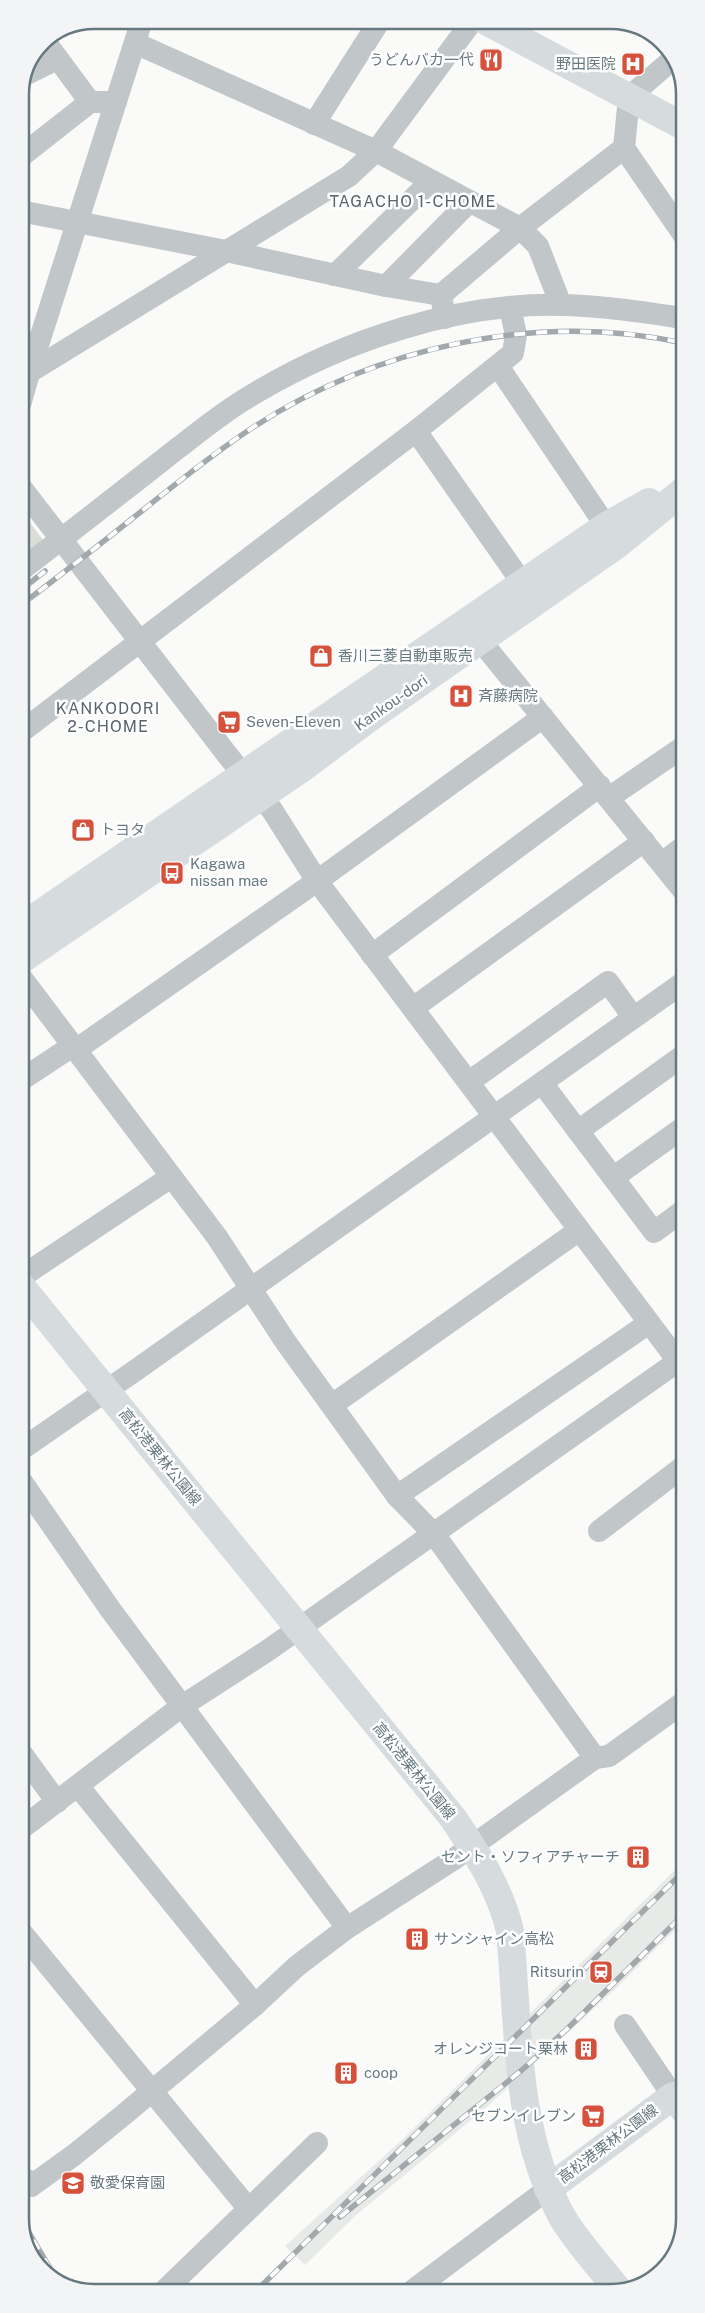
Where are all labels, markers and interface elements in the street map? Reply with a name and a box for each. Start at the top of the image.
restaurant icon: うどんバカ一代 [478,47,504,73]
place label: うどんバカ一代 [369,51,474,68]
hospital icon: 野田医院 [620,51,646,77]
place label: 野田医院 [556,55,616,72]
district label: TAGACHO 1-CHOME [329,192,497,211]
shop icon: 香川三菱自動車販売 [308,643,334,669]
place label: 香川三菱自動車販売 [338,647,473,664]
street label: Kankou-dori [351,671,430,734]
hospital icon: 斉藤病院 [448,683,474,709]
place label: 斉藤病院 [478,687,538,704]
district label: KANKODORI 2-CHOME [56,699,160,736]
supermarket icon: Seven-Eleven [216,709,242,735]
place label: Seven-Eleven [246,713,341,730]
shop icon: トヨタ [70,817,96,843]
place label: トヨタ [100,821,145,838]
place label: Kagawa nissan mae [190,855,268,889]
bus stop icon: Kagawa nissan mae [159,860,185,886]
street label: 高松港栗林公園線 [116,1405,205,1509]
street label: 高松港栗林公園線 [370,1719,459,1823]
building icon: セント・ソフィアチャーチ [625,1844,651,1870]
place label: セント・ソフィアチャーチ [441,1848,620,1865]
building icon: サンシャイン高松 [404,1926,430,1952]
place label: サンシャイン高松 [434,1930,554,1947]
station icon: Ritsurin [588,1959,614,1985]
place label: Ritsurin [530,1963,584,1980]
building icon: オレンジコート栗林 [573,2036,599,2062]
place label: オレンジコート栗林 [433,2040,568,2057]
building icon: coop [333,2060,359,2086]
place label: coop [364,2064,398,2081]
street label: 高松港栗林公園線 [555,2101,661,2187]
supermarket icon: セブンイレブン [580,2103,606,2129]
place label: セブンイレブン [471,2107,576,2124]
school or university icon: 敬愛保育園 [60,2170,86,2196]
place label: 敬愛保育園 [90,2174,165,2191]

